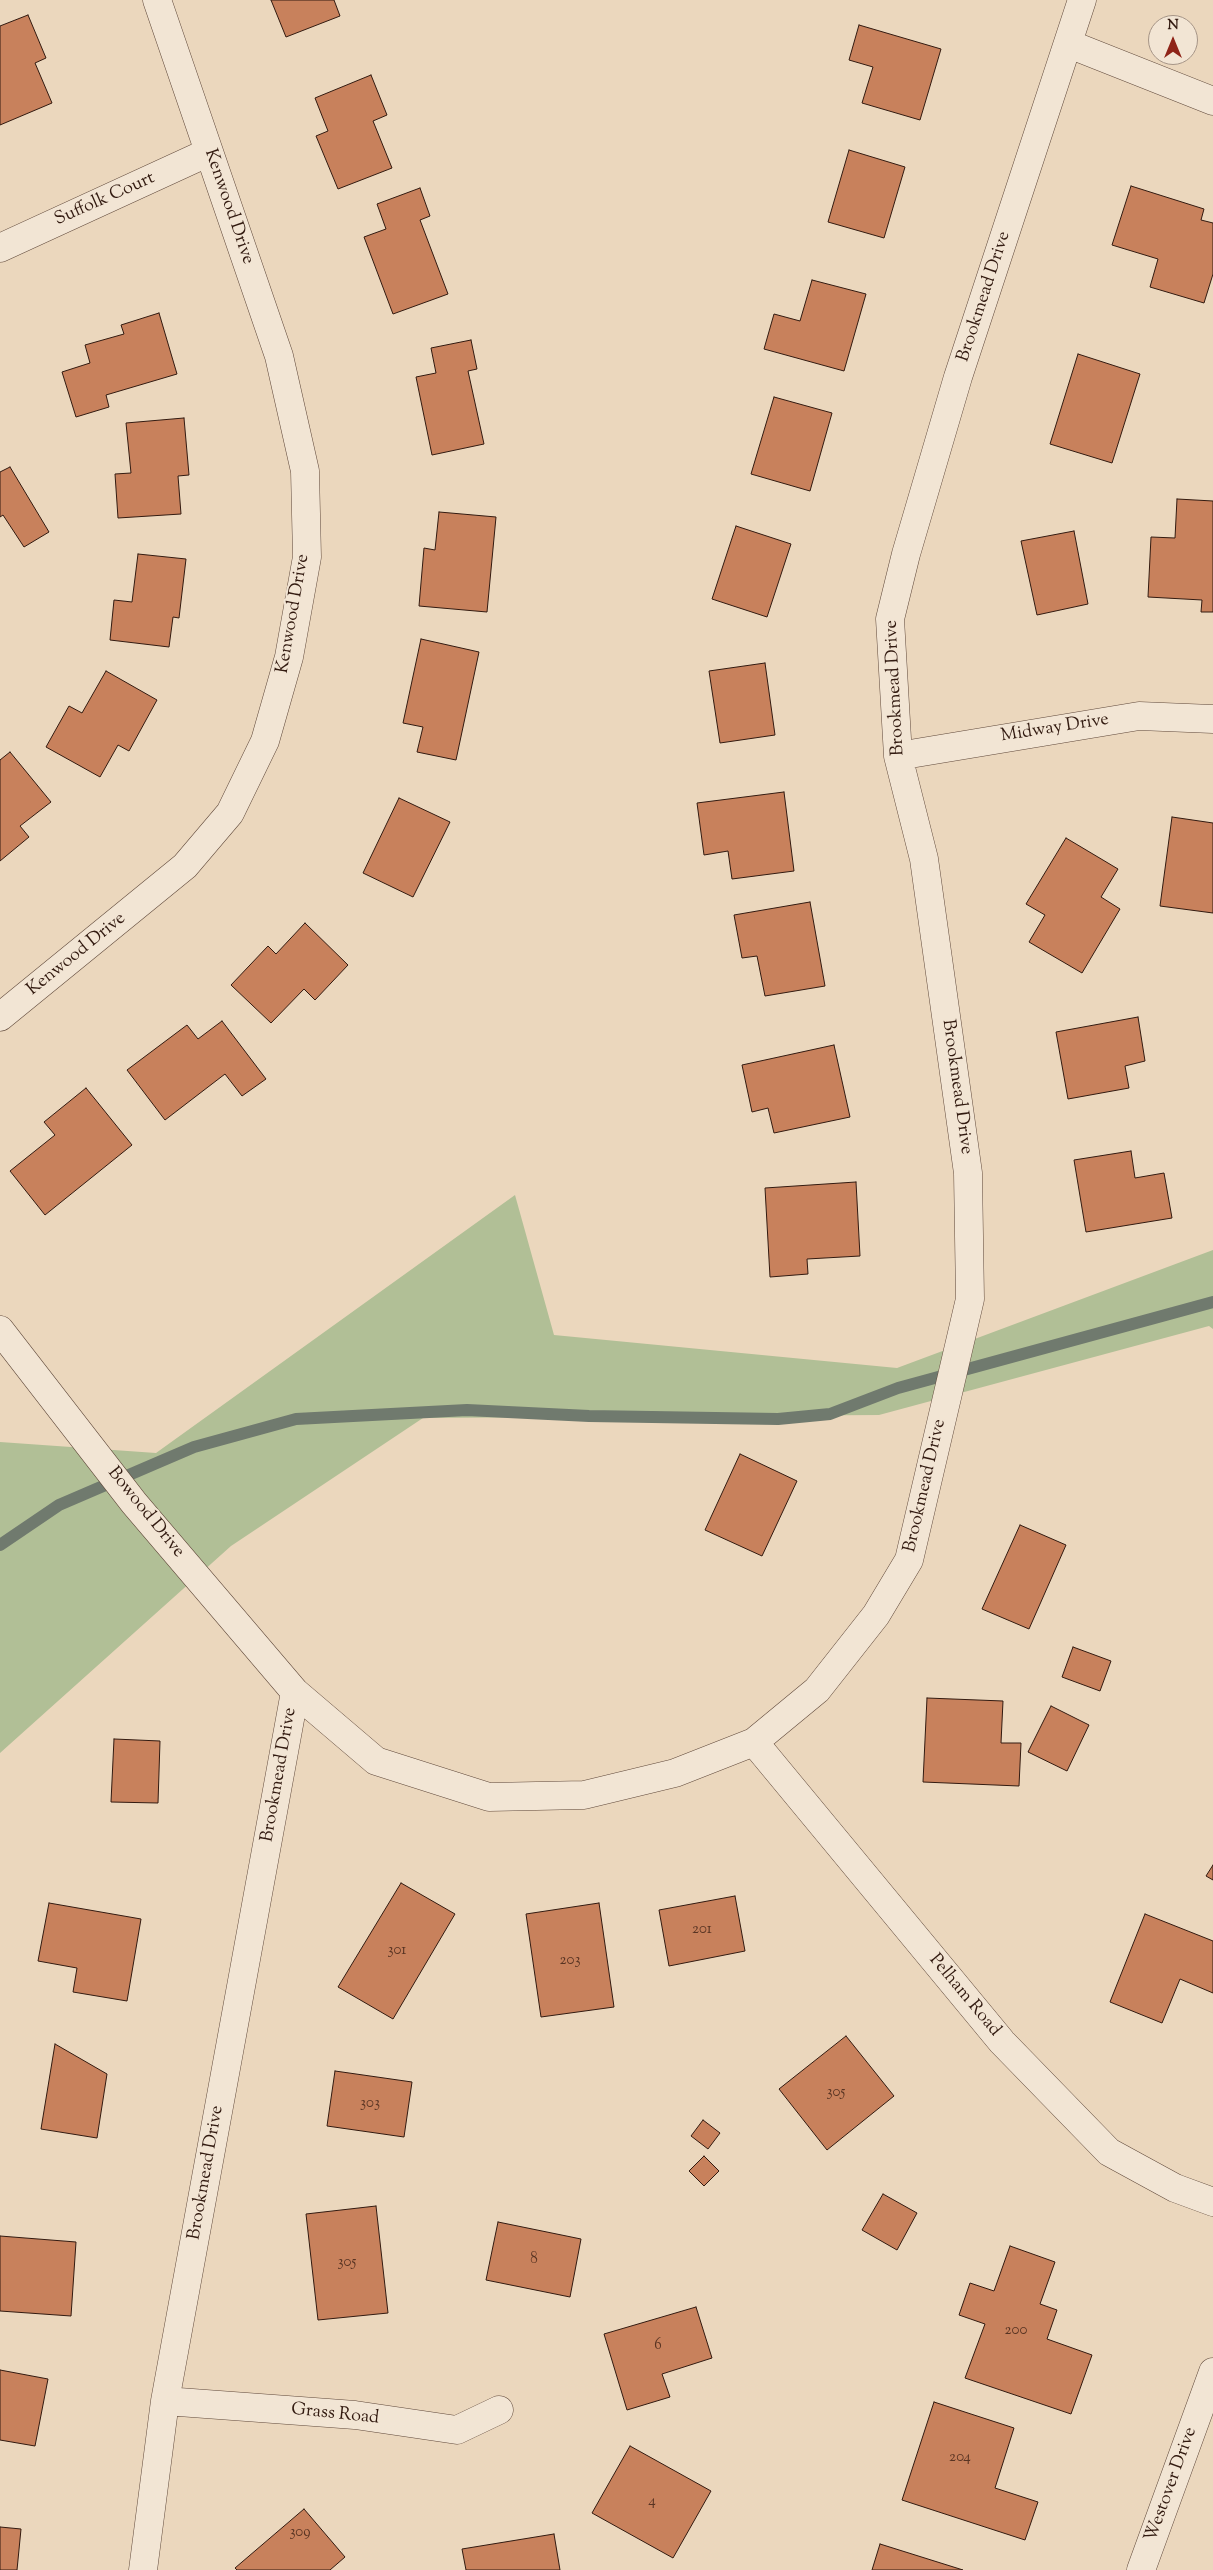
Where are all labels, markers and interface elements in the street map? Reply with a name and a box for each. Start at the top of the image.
north arrow [1148,15,1198,65]
text: N [1167,16,1179,36]
street label: Kenwood Drive [198,146,258,268]
street label: Suffolk Court [52,168,158,232]
street label: Brookmead Drive [954,229,1016,365]
street label: Kenwood Drive [273,553,315,675]
street label: Brookmead Drive [882,620,910,756]
street label: Midway Drive [999,710,1111,748]
street label: Kenwood Drive [23,909,131,1001]
street label: Brookmead Drive [936,1018,976,1156]
street label: Brookmead Drive [900,1417,952,1555]
street label: Bowood Drive [102,1463,188,1563]
street label: Brookmead Drive [258,1706,302,1844]
house number: 201 [692,1921,712,1939]
house number: 301 [388,1942,406,1960]
street label: Pelham Road [923,1950,1005,2042]
house number: 203 [559,1952,581,1970]
house number: 305 [827,2084,845,2102]
house number: 303 [360,2095,380,2113]
street label: Brookmead Drive [185,2104,229,2242]
house number: 8 [530,2251,538,2269]
house number: 305 [338,2254,356,2272]
house number: 200 [1005,2322,1027,2340]
house number: 6 [654,2337,662,2355]
street label: Grass Road [290,2400,380,2430]
street label: Westover Drive [1141,2425,1203,2545]
house number: 204 [949,2449,971,2467]
house number: 4 [648,2493,656,2511]
house number: 309 [289,2524,311,2542]

